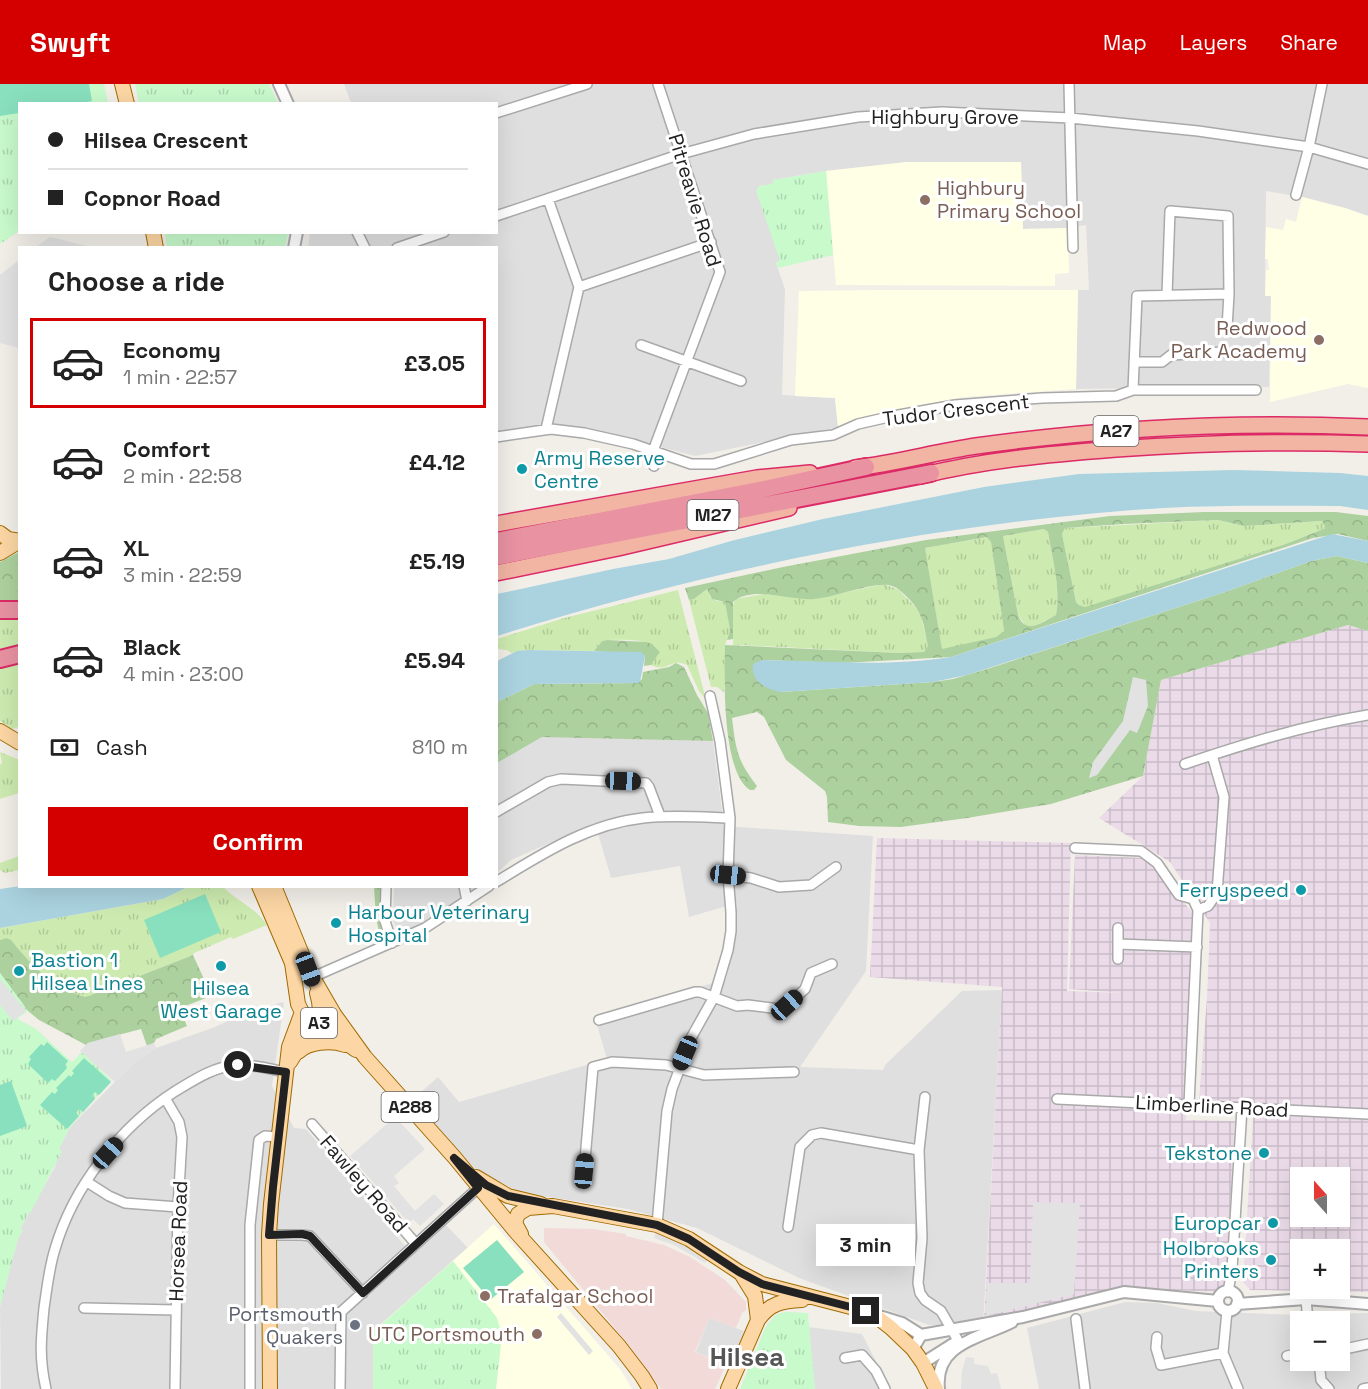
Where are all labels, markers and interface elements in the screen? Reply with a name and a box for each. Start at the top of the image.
text: Swyft [30,24,111,60]
text: Map [1103,29,1147,56]
text: Layers [1180,29,1247,56]
text: Share [1280,29,1338,56]
street label: Highbury Grove [871,104,1019,130]
text: Hilsea Crescent [84,126,248,154]
street label: Pitreavie Road [662,130,728,270]
place label: Highbury Primary School [937,175,1081,224]
text: Copnor Road [84,184,221,212]
marker: Highbury Primary School [918,193,932,207]
text: Choose a ride [48,264,225,299]
place label: Redwood Park Academy [1171,315,1307,364]
marker: Redwood Park Academy [1312,333,1326,347]
icon: car [51,336,105,390]
text: Economy [123,336,221,364]
text: £3.05 [404,349,465,377]
text: 1 min · 22:57 [123,364,237,390]
street label: Tudor Crescent [881,388,1031,432]
road number: A27 [1094,416,1138,446]
icon: car [51,435,105,489]
text: Comfort [123,435,211,463]
place label: Army Reserve Centre [534,445,665,494]
text: £4.12 [409,448,465,476]
marker: Army Reserve Centre [515,462,529,476]
text: 2 min · 22:58 [123,463,242,489]
road number: M27 [688,500,738,530]
icon: car [51,534,105,588]
text: XL [123,534,149,562]
text: £5.19 [409,547,465,575]
text: 3 min · 22:59 [123,562,242,588]
icon: car [51,633,105,687]
text: Black [123,633,181,661]
text: £5.94 [404,646,465,674]
text: 4 min · 23:00 [123,661,244,687]
icon: cash [48,731,81,764]
text: Cash [96,733,148,761]
text: 810 m [412,734,468,760]
car [605,771,641,791]
button: Confirm [48,807,468,876]
car [709,864,747,886]
place label: Ferryspeed [1179,877,1289,903]
marker: Ferryspeed [1294,883,1308,897]
place label: Harbour Veterinary Hospital [348,899,530,948]
marker: Harbour Veterinary Hospital [329,916,343,930]
place label: Bastion 1 Hilsea Lines [31,947,143,996]
car [293,949,323,989]
marker: Hilsea West Garage [214,959,228,973]
marker: Bastion 1 Hilsea Lines [12,964,26,978]
place label: Hilsea West Garage [160,975,282,1024]
car [768,986,806,1024]
road number: A3 [301,1008,337,1038]
car [670,1033,700,1073]
route start [224,1051,251,1078]
street label: Limberline Road [1135,1089,1289,1123]
road number: A288 [382,1092,438,1122]
street label: Fawley Road [314,1130,414,1238]
car [89,1134,127,1172]
place label: Tekstone [1164,1140,1252,1166]
marker: Tekstone [1257,1146,1271,1160]
car [573,1152,595,1190]
north arrow [1290,1167,1350,1227]
map controls [1290,1167,1350,1371]
street label: Horsea Road [163,1180,193,1302]
place label: Europcar [1174,1210,1261,1236]
marker: Europcar [1266,1216,1280,1230]
callout: 3 min [816,1224,916,1266]
text: 3 min [840,1232,891,1258]
place label: Holbrooks Printers [1163,1235,1259,1284]
button: + [1290,1239,1350,1299]
marker: Holbrooks Printers [1264,1253,1278,1267]
place label: Trafalgar School [497,1283,653,1309]
marker: Trafalgar School [478,1289,492,1303]
route end [852,1297,879,1324]
place label: Portsmouth Quakers [228,1301,343,1350]
button: − [1290,1311,1350,1371]
marker: Portsmouth Quakers [348,1318,362,1332]
place label: UTC Portsmouth [368,1321,525,1347]
marker: UTC Portsmouth [530,1327,544,1341]
district label: Hilsea [710,1340,784,1374]

